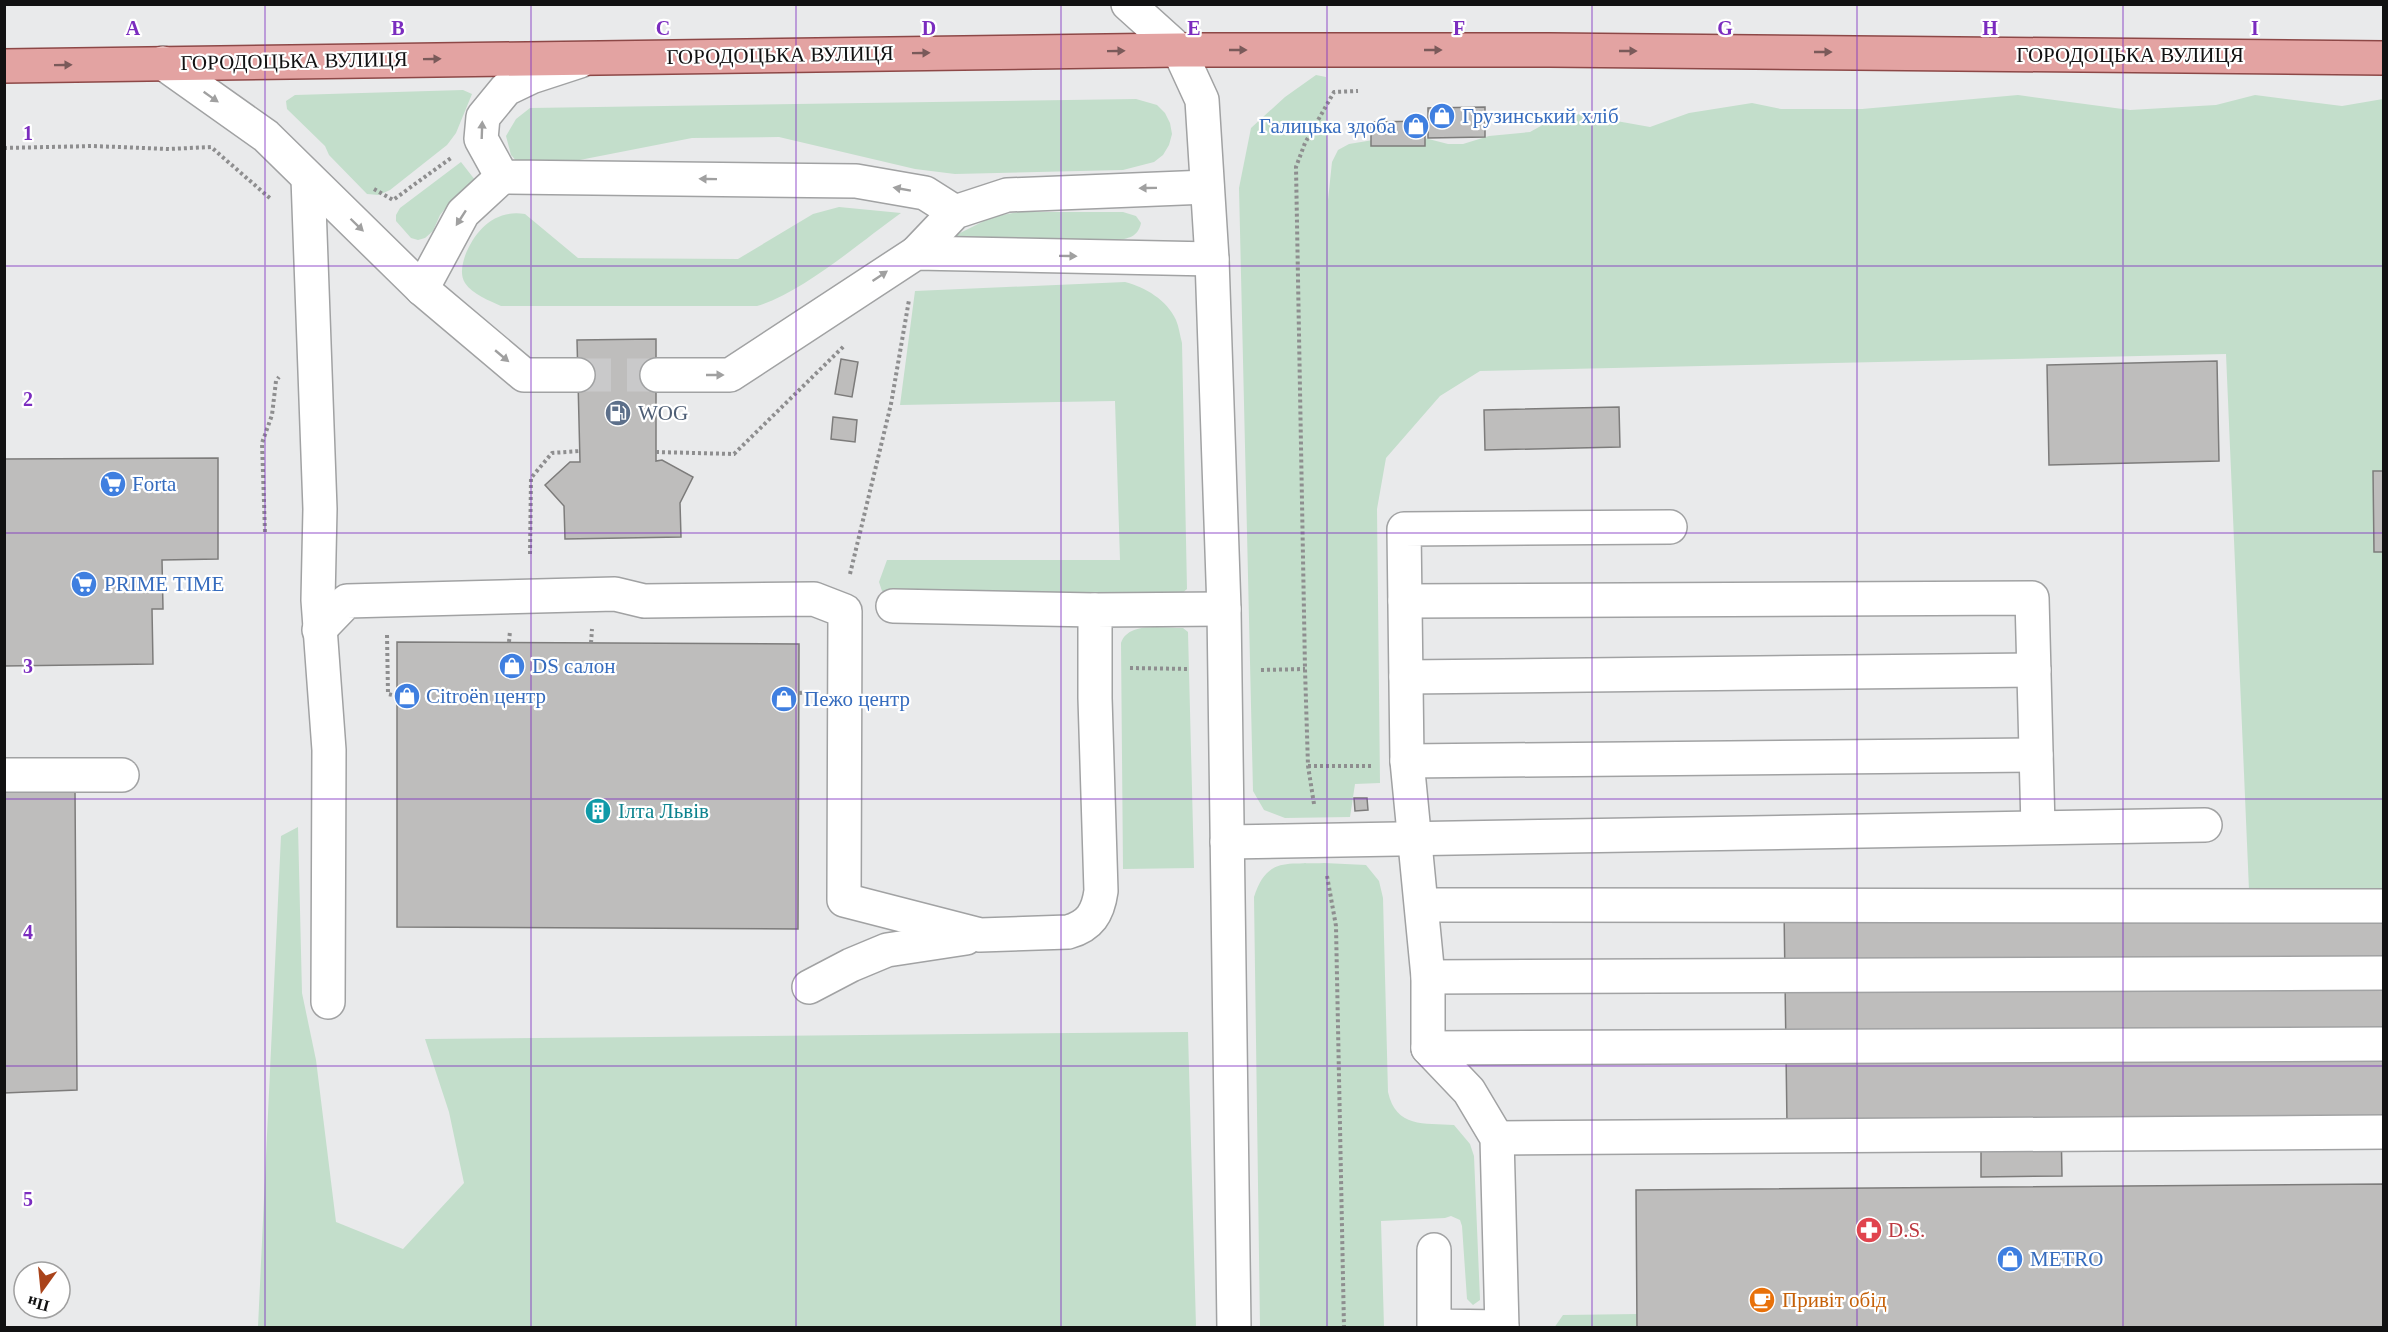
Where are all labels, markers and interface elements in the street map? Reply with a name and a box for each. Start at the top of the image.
text: A [126,17,141,39]
text: B [391,17,405,39]
text: C [656,17,670,39]
text: D [922,17,936,39]
text: E [1187,17,1201,39]
text: F [1453,17,1465,39]
text: G [1717,17,1733,39]
text: H [1982,17,1998,39]
text: I [2251,17,2259,39]
street label: ГОРОДОЦЬКА ВУЛИЦЯ [666,41,894,69]
street label: ГОРОДОЦЬКА ВУЛИЦЯ [2016,43,2244,67]
one-way arrow [1228,45,1247,55]
one-way arrow [1423,45,1442,55]
one-way arrow [1106,46,1125,56]
one-way arrow [1618,46,1637,56]
street label: ГОРОДОЦЬКА ВУЛИЦЯ [180,47,408,75]
one-way arrow [1813,48,1832,57]
one-way arrow [911,49,930,58]
one-way arrow [423,54,442,64]
one-way arrow [53,60,72,70]
one-way arrow [203,91,219,102]
shop icon: Грузинський хліб [1427,101,1457,131]
place label: Грузинський хліб [1462,104,1619,128]
shop icon: Галицька здоба [1401,111,1431,141]
place label: Галицька здоба [1259,114,1397,138]
one-way arrow [478,121,487,140]
text: 1 [23,122,33,144]
one-way arrow [699,174,718,184]
one-way arrow [893,184,912,193]
one-way arrow [1139,184,1158,193]
one-way arrow [456,210,467,226]
one-way arrow [350,218,364,232]
one-way arrow [1059,251,1078,261]
one-way arrow [872,270,888,282]
one-way arrow [494,349,509,362]
one-way arrow [706,370,725,380]
text: 2 [23,388,33,410]
fuel station icon: WOG [603,398,633,428]
place label: WOG [638,401,688,425]
supermarket icon: Forta [98,469,128,499]
place label: Forta [132,472,177,496]
supermarket icon: PRIME TIME [69,569,99,599]
place label: PRIME TIME [104,572,224,596]
shop icon: DS салон [497,651,527,681]
place label: DS салон [532,654,615,678]
text: 3 [23,655,33,677]
shop icon: Citroën центр [392,681,422,711]
place label: Citroën центр [426,684,546,708]
shop icon: Пежо центр [769,684,799,714]
place label: Пежо центр [804,687,910,711]
building icon: Ілта Львів [583,796,613,826]
place label: Ілта Львів [618,799,709,823]
text: 4 [23,921,33,943]
text: 5 [23,1188,33,1210]
pharmacy icon: D.S. [1854,1215,1884,1245]
place label: D.S. [1888,1218,1925,1242]
shop icon: METRO [1995,1244,2025,1274]
place label: METRO [2030,1247,2104,1271]
north arrow [12,1260,72,1320]
cafe icon: Привіт обід [1747,1285,1777,1315]
place label: Привіт обід [1782,1288,1887,1312]
text: Пн [26,1293,51,1315]

